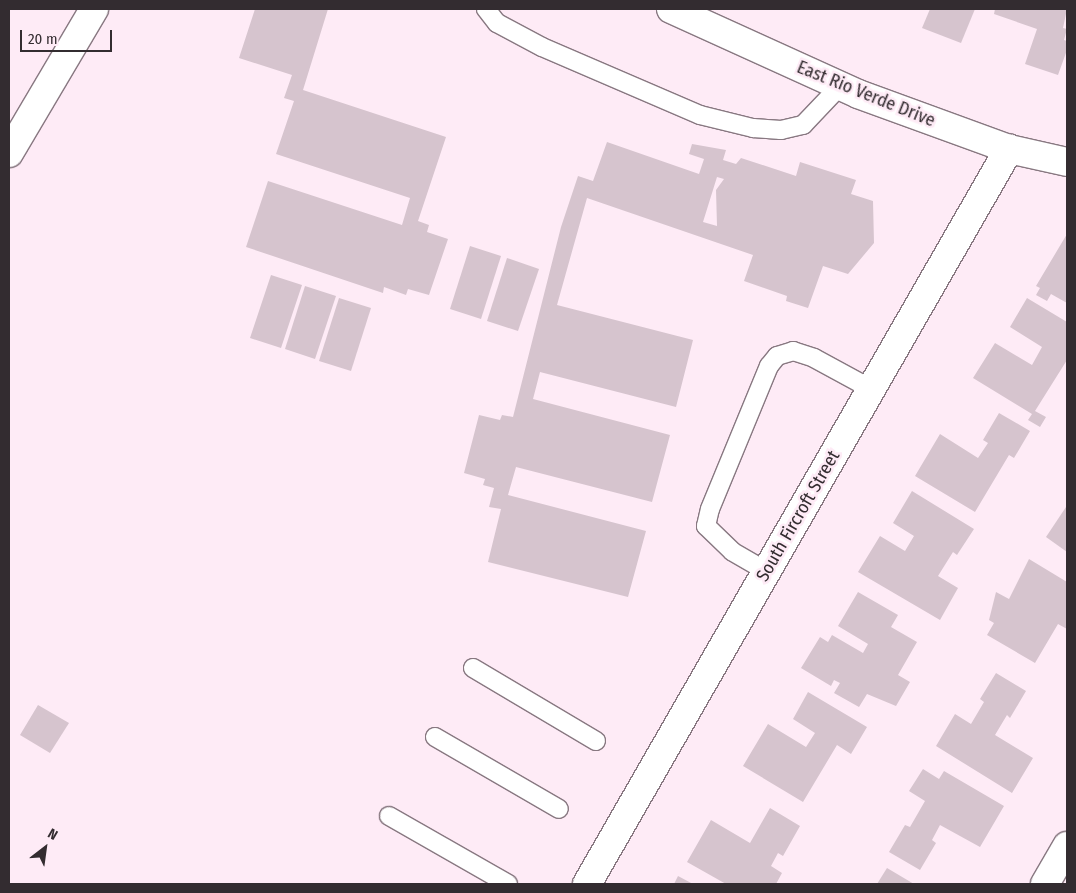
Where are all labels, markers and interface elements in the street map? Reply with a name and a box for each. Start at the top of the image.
scale bar [22,20,115,52]
text: 20 m [28,30,58,48]
street label: East Rio Verde Drive [794,56,938,132]
street label: South Fircroft Street [752,447,844,585]
north arrow [20,823,70,873]
text: N [45,825,61,844]

